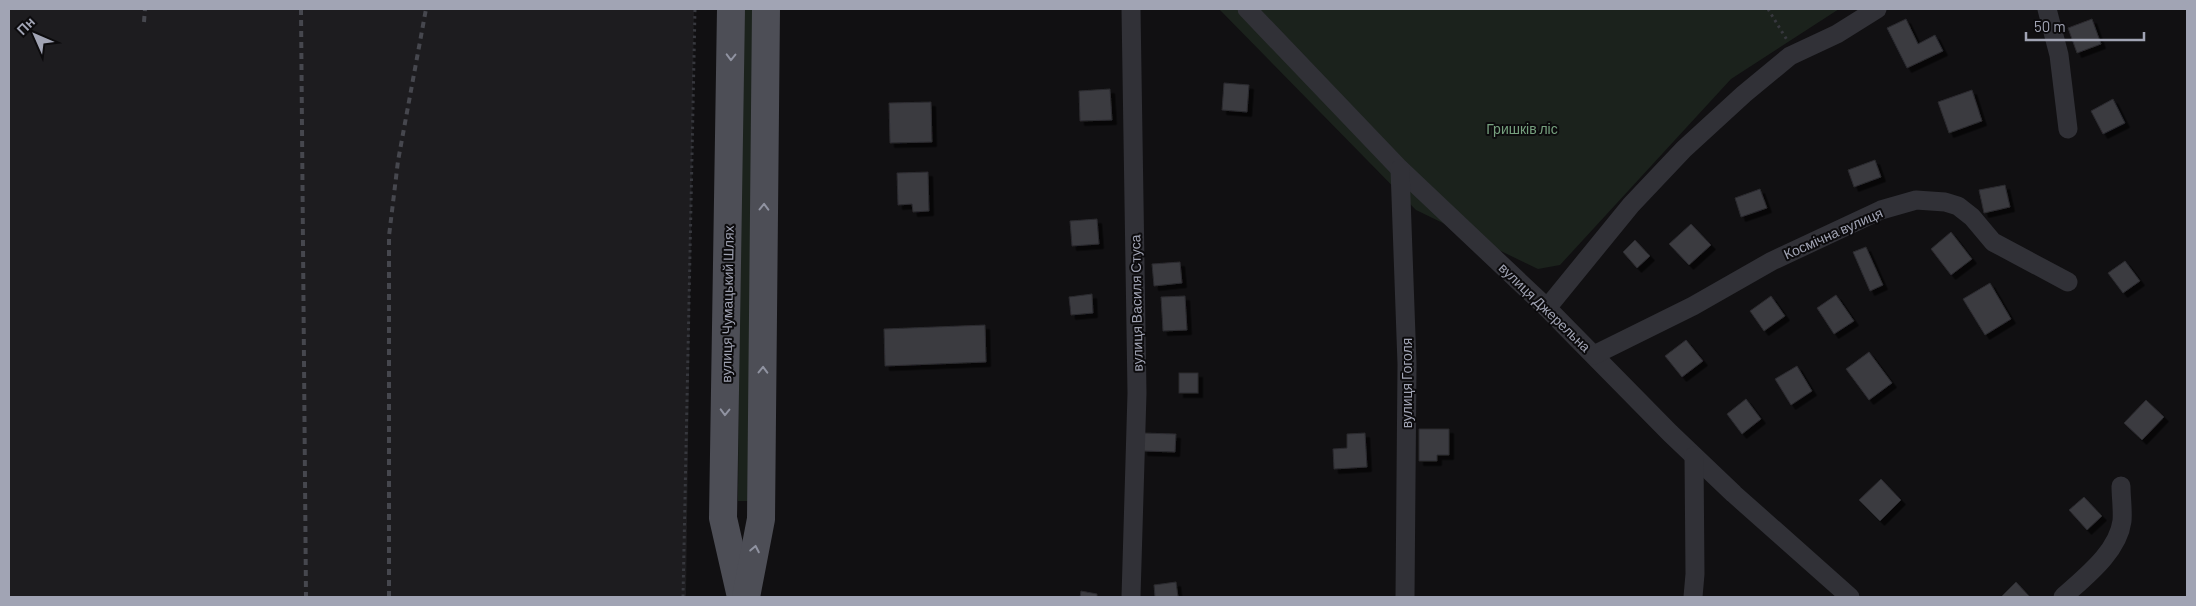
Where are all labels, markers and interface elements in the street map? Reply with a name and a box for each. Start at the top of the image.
north arrow [10,10,60,60]
scale bar [2026,10,2144,42]
text: Пн [13,13,38,38]
text: 50 m [2034,17,2066,35]
one-way arrow [725,54,736,62]
park label: Гришків ліс [1486,120,1558,137]
one-way arrow [759,203,769,211]
street label: Космічна вулиця [1781,204,1885,262]
street label: вулиця Чумацький Шлях [717,225,737,383]
street label: вулиця Василя Стуса [1126,234,1146,372]
street label: вулиця Джерельна [1496,259,1595,355]
street label: вулиця Гоголя [1398,338,1415,428]
one-way arrow [758,366,768,374]
one-way arrow [720,409,730,417]
one-way arrow [750,545,760,554]

